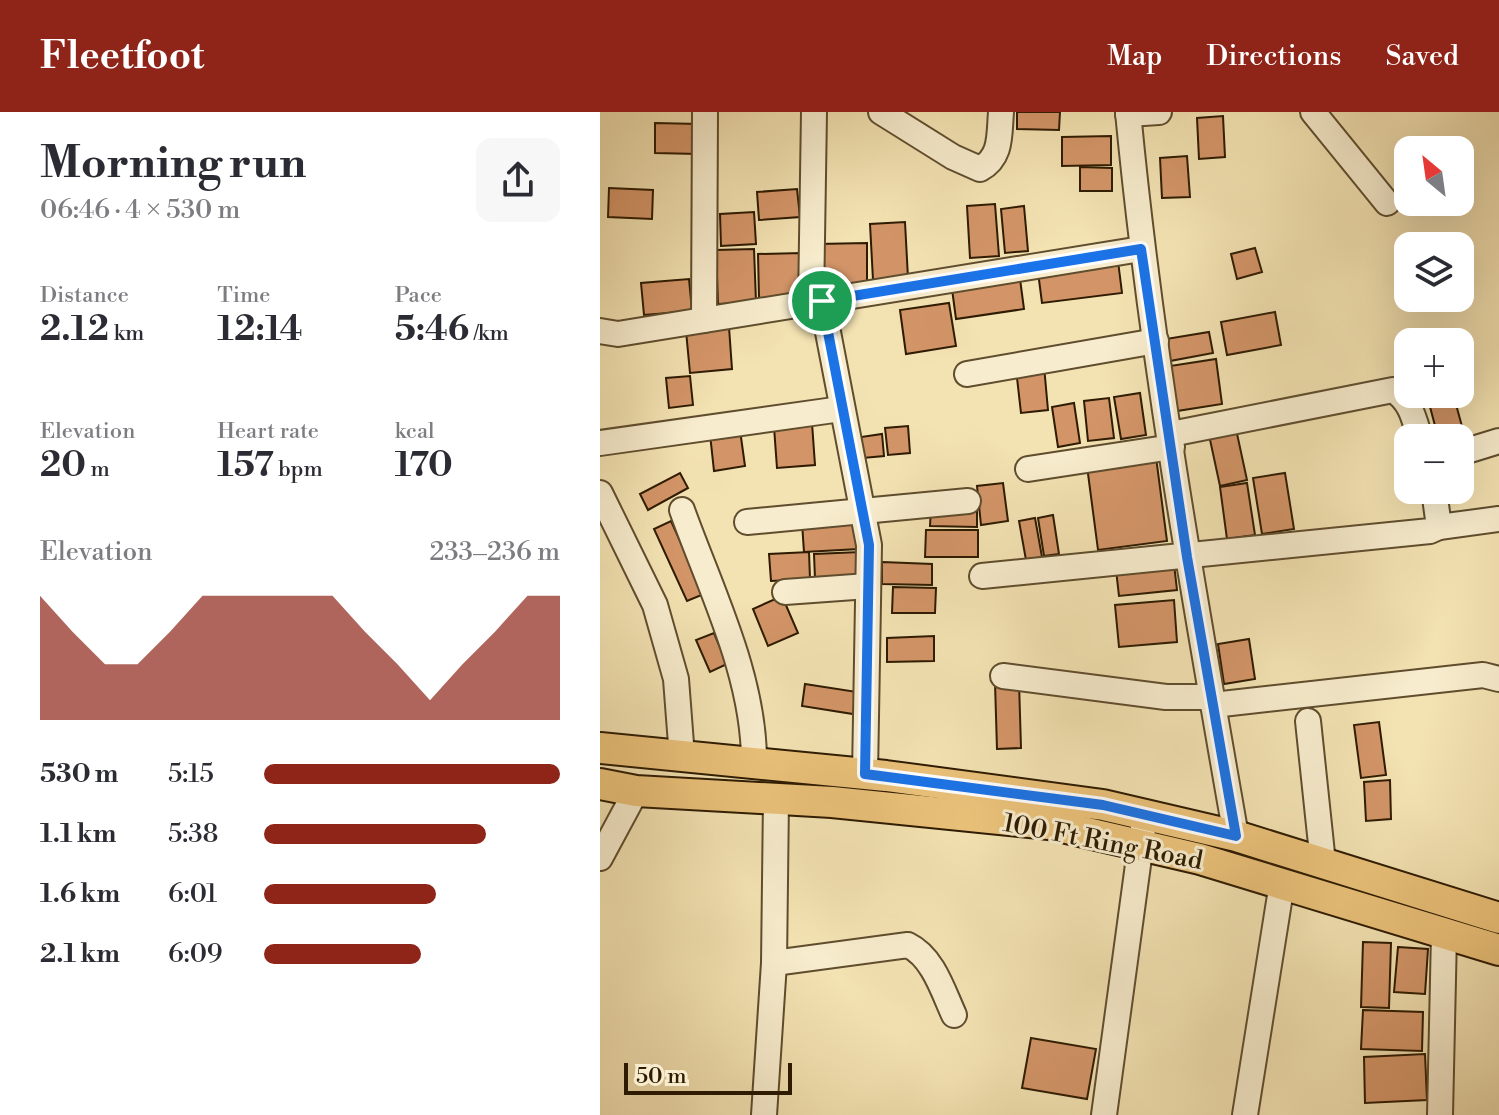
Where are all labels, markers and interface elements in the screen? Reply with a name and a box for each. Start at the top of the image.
text: Fleetfoot [40,33,204,80]
text: Map [1107,39,1162,74]
text: Directions [1206,39,1341,74]
text: Saved [1385,39,1459,74]
text: Morning run [40,136,306,191]
north arrow [1394,136,1474,216]
map controls [1394,136,1474,504]
button: share [476,138,560,222]
text: 06:46 · 4 × 530 m [40,194,240,226]
button: layers [1394,232,1474,312]
pin [788,267,856,335]
icon: arrive [800,279,844,323]
text: Distance [40,282,129,309]
text: Time [217,282,270,309]
text: Pace [395,282,442,309]
text: 2.12 [40,309,109,351]
text: 12:14 [217,309,303,351]
text: 5:46 [395,309,469,351]
text: km [109,320,144,347]
text: /km [469,320,509,347]
button: + [1394,328,1474,408]
text: Elevation [40,418,135,445]
text: Heart rate [217,418,319,445]
text: kcal [395,418,435,445]
button: − [1394,424,1474,504]
text: 20 [40,445,86,487]
text: 157 [217,445,274,487]
text: 170 [395,445,453,487]
text: m [86,456,110,483]
text: bpm [274,456,323,483]
text: Elevation [40,536,153,568]
text: 233–236 m [429,536,560,568]
text: 530 m [40,758,119,790]
text: 5:15 [168,758,214,790]
street label: 100 Ft Ring Road [1000,807,1206,877]
text: 1.1 km [40,818,116,850]
text: 5:38 [168,818,219,850]
text: 1.6 km [40,878,120,910]
text: 6:01 [168,878,217,910]
text: 2.1 km [40,938,120,970]
text: 6:09 [168,938,223,970]
scale bar [624,1059,792,1095]
text: 50 m [636,1063,687,1090]

